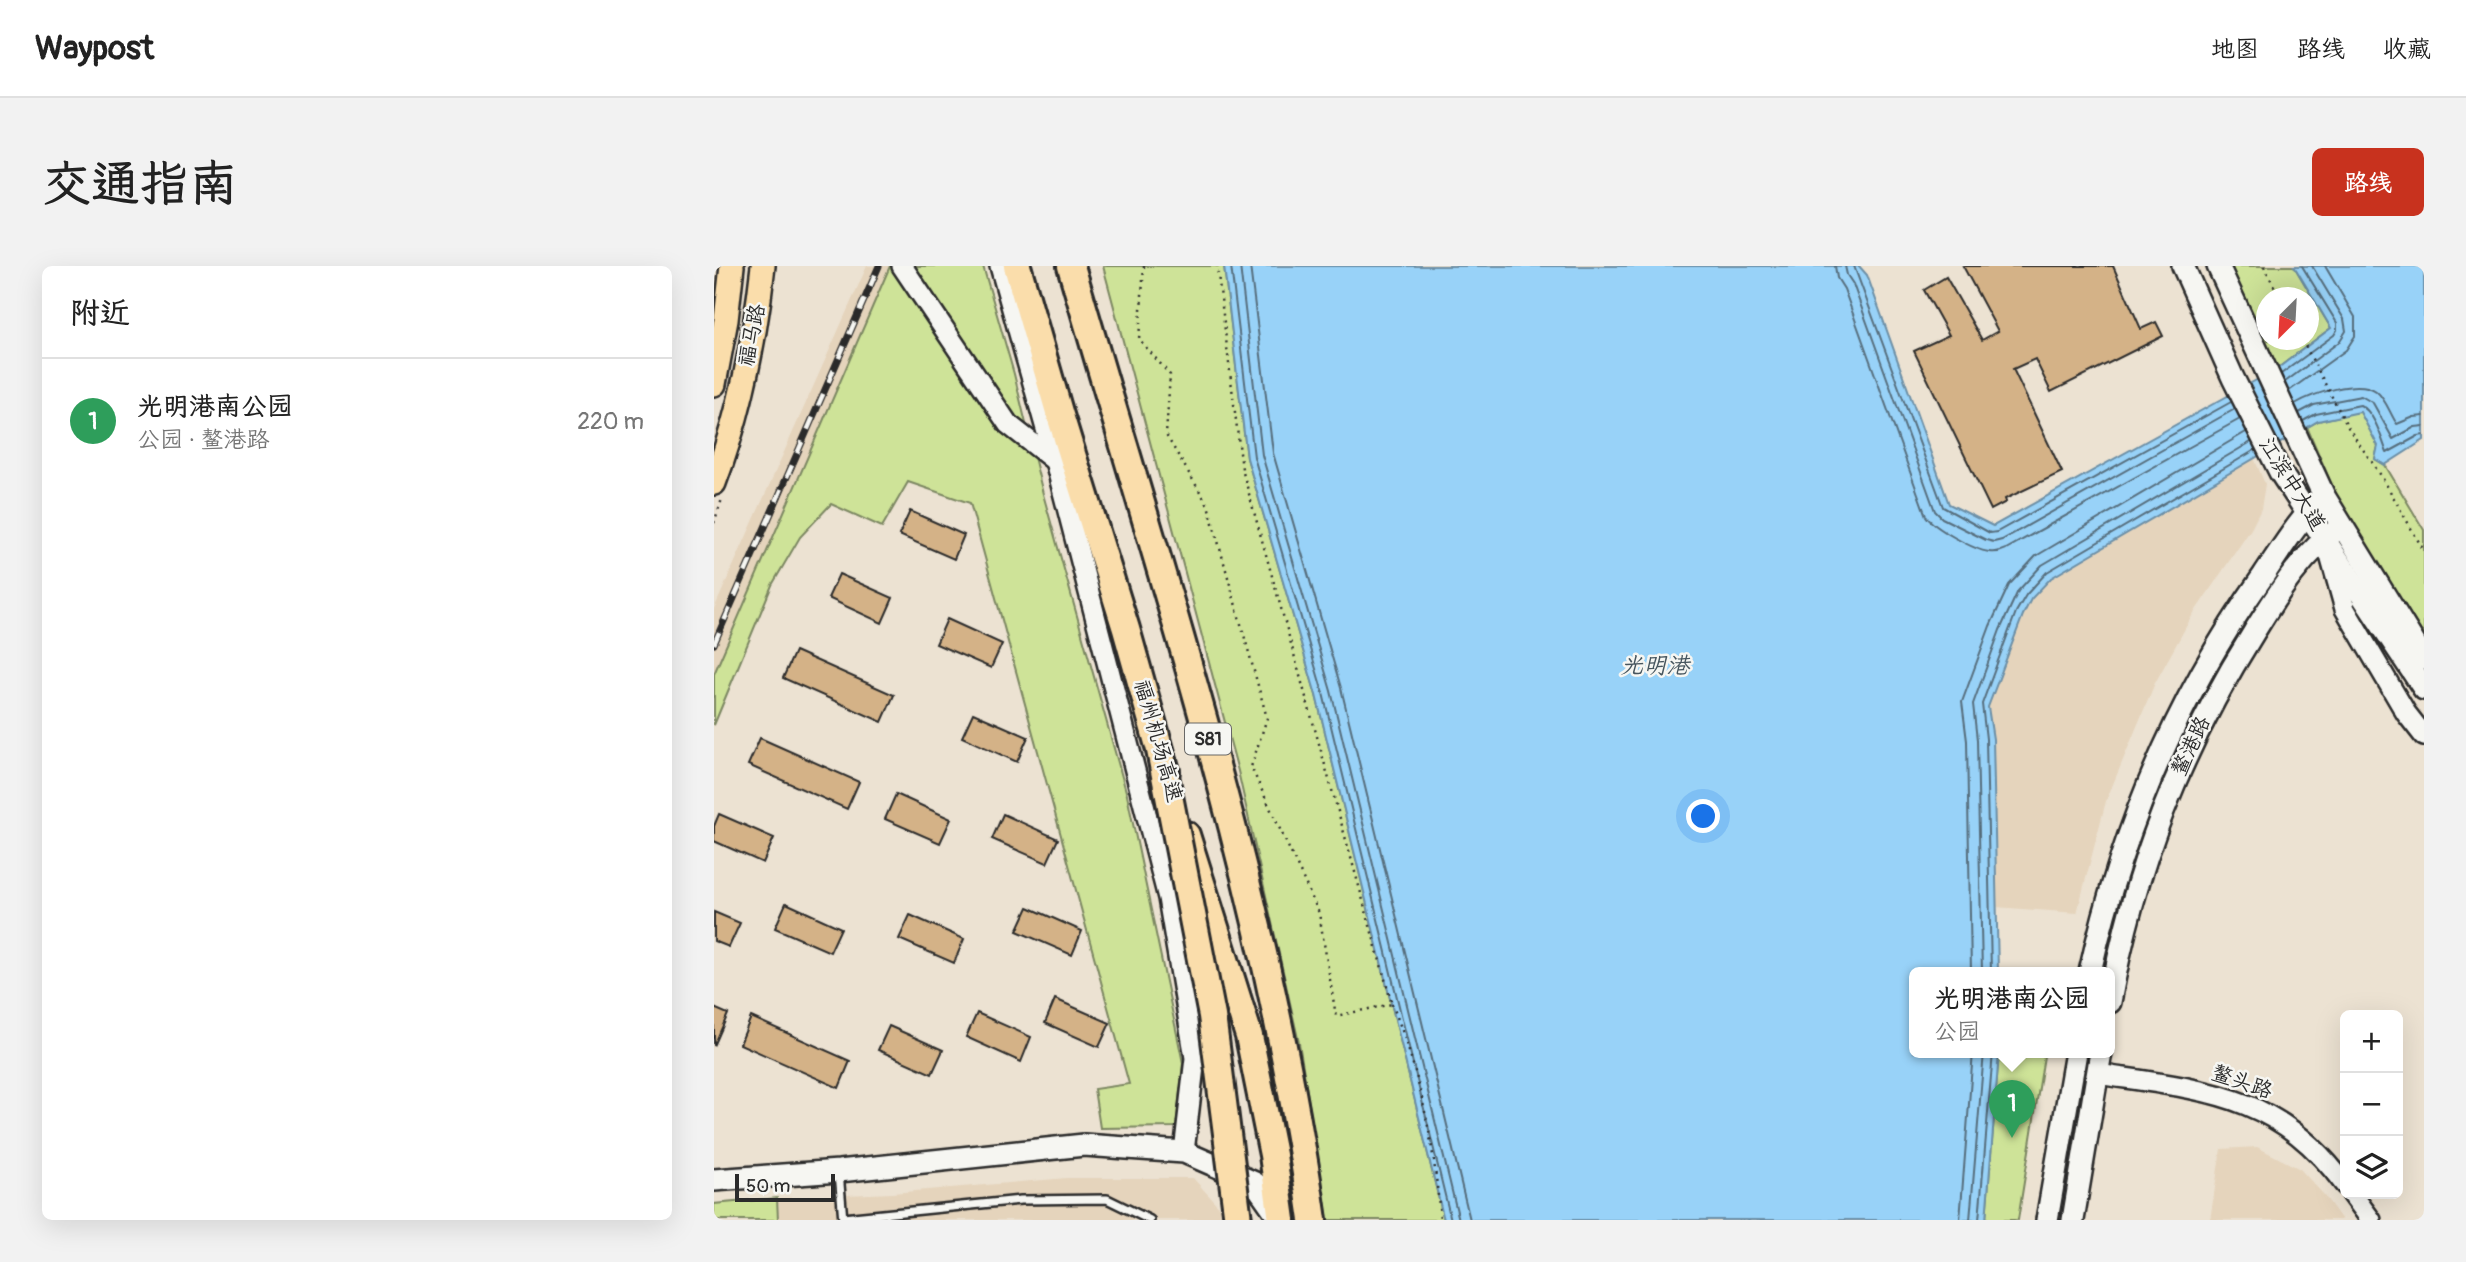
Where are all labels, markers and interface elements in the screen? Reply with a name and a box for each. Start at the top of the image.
text: Waypost [35,28,154,69]
text: 地图 [2211,35,2259,64]
text: 路线 [2297,35,2345,64]
text: 收藏 [2383,35,2431,64]
button: 路线 [2312,148,2424,216]
text: 交通指南 [42,154,238,215]
north arrow [2256,287,2319,350]
text: 附近 [70,295,130,332]
street label: 福马路 [733,302,771,368]
text: 光明港南公园 [137,391,293,423]
text: 1 [89,407,98,436]
text: 220 m [577,407,644,436]
text: 公园 · 鳌港路 [137,425,269,454]
street label: 江滨中大道 [2253,432,2331,536]
water label: 光明港 [1621,651,1692,680]
street label: 福州机场高速 [1128,677,1188,805]
street label: 鳌港路 [2165,712,2217,780]
road number: S81 [1185,724,1231,754]
your location [1686,799,1720,833]
popup [1909,967,2115,1058]
text: 光明港南公园 [1934,983,2090,1015]
map controls [2340,1010,2403,1199]
button: + [2340,1010,2403,1073]
text: 公园 [1934,1017,1980,1046]
street label: 鳌头路 [2208,1059,2276,1105]
button: − [2340,1073,2403,1136]
pin: 1 [1989,1080,2035,1138]
button: layers [2340,1136,2403,1199]
scale bar [735,1171,835,1203]
text: 50 m [746,1174,790,1198]

